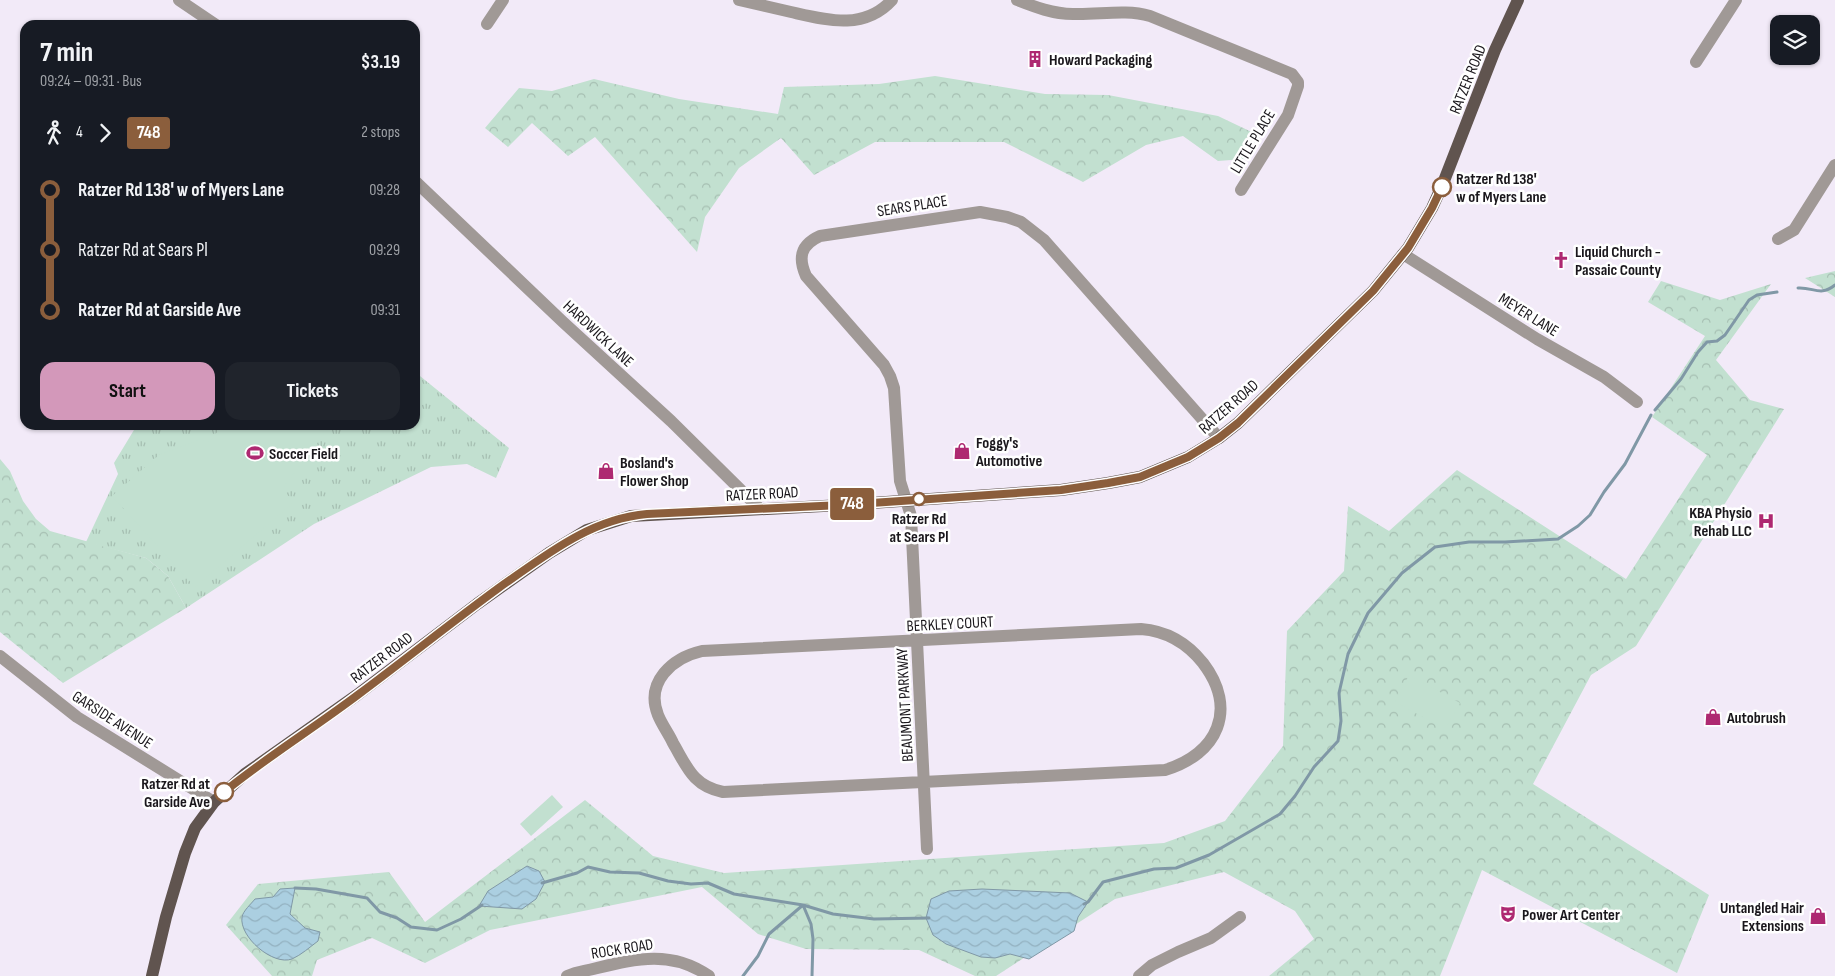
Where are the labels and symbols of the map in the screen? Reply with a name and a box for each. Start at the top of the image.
street label: RATZER ROAD [1446,42,1491,117]
building icon: Howard Packaging [1025,49,1045,69]
place label: Howard Packaging [1049,51,1152,70]
street label: LITTLE PLACE [1227,106,1280,177]
place label: Ratzer Rd 138' w of Myers Lane [1456,170,1547,207]
marker: Ratzer Rd 138' w of Myers Lane [1432,177,1452,197]
street label: SEARS PLACE [876,192,949,221]
place label: Liquid Church - Passaic County [1575,243,1661,280]
church icon: Liquid Church - Passaic County [1551,250,1571,270]
street label: MEYER LANE [1495,289,1562,341]
street label: HARDWICK LANE [559,297,637,371]
street label: RATZER ROAD [1195,376,1263,438]
place label: Foggy's Automotive [975,434,1042,471]
shop icon: Foggy's Automotive [952,441,972,461]
sports icon: Soccer Field [245,443,265,463]
place label: Soccer Field [269,445,338,464]
place label: Bosland's Flower Shop [620,454,689,491]
shop icon: Bosland's Flower Shop [596,461,616,481]
street label: RATZER ROAD [725,483,799,506]
line badge: 748 [823,488,881,520]
marker: Ratzer Rd at Sears Pl [912,492,926,506]
place label: KBA Physio Rehab LLC [1689,504,1752,541]
place label: Ratzer Rd at Sears Pl [890,510,948,547]
hospital icon: KBA Physio Rehab LLC [1756,511,1776,531]
street label: BERKLEY COURT [906,613,995,636]
street label: RATZER ROAD [347,629,417,688]
street label: BEAUMONT PARKWAY [893,647,918,762]
street label: GARSIDE AVENUE [68,687,156,753]
shop icon: Autobrush [1703,707,1723,727]
place label: Autobrush [1726,709,1786,728]
place label: Ratzer Rd at Garside Ave [141,775,210,812]
marker: Ratzer Rd at Garside Ave [214,782,234,802]
place label: Untangled Hair Extensions [1720,899,1804,936]
theatre icon: Power Art Center [1498,904,1518,924]
place label: Power Art Center [1522,906,1620,925]
shop icon: Untangled Hair Extensions [1808,906,1828,926]
street label: ROCK ROAD [590,935,655,964]

